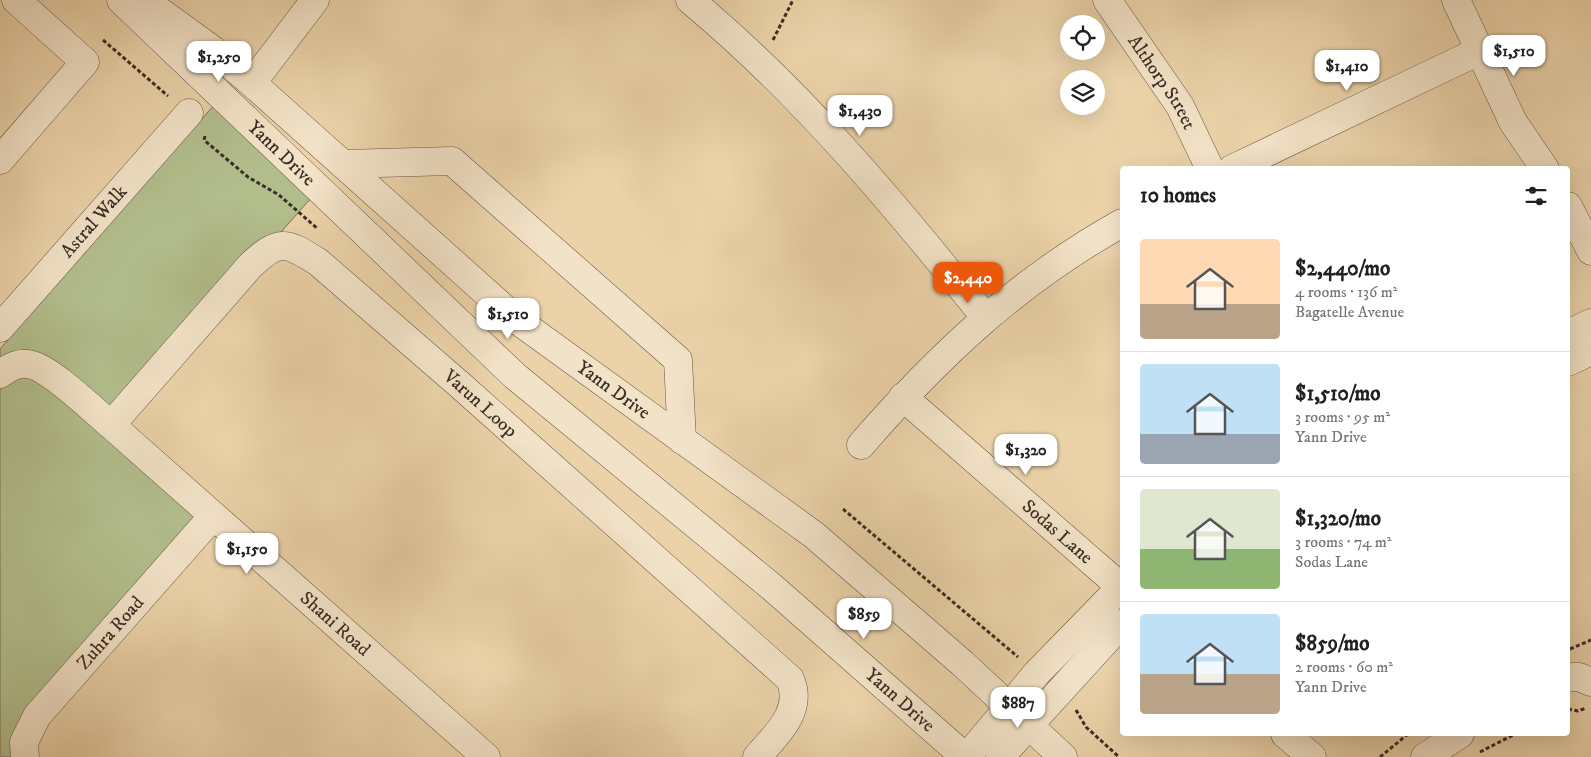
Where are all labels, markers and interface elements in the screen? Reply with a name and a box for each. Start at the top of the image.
map controls [1060,15,1105,115]
button: locate [1060,15,1105,60]
street label: Althorp Street [1123,30,1201,133]
pin: $1,510 [1473,34,1555,77]
pin: $1,250 [178,41,260,83]
text: $1,510 [1493,41,1535,61]
text: $1,250 [197,47,241,67]
pin: $1,410 [1306,49,1388,92]
text: $1,410 [1326,56,1368,76]
button: layers [1060,70,1105,115]
pin: $1,430 [819,94,901,137]
text: $1,430 [838,101,882,121]
street label: Yann Drive [243,116,320,191]
street label: Astral Walk [56,180,132,262]
icon: filters [1522,182,1550,210]
text: 10 homes [1140,183,1216,209]
text: $2,440/mo [1295,256,1390,282]
icon: home [1180,259,1240,319]
pin: $2,440 [927,262,1009,304]
text: $2,440 [944,268,992,288]
text: 4 rooms · 136 m² [1295,282,1398,302]
pin: $1,510 [467,298,549,340]
text: Bagatelle Avenue [1295,302,1404,322]
text: $1,510 [487,304,529,324]
street label: Yann Drive [572,356,655,424]
street label: Varun Loop [438,364,522,442]
text: $1,510/mo [1295,381,1381,407]
icon: home [1180,384,1240,444]
text: 3 rooms · 95 m² [1295,407,1390,427]
text: Yann Drive [1295,427,1367,447]
pin: $1,320 [985,434,1067,476]
text: $1,320 [1005,440,1047,460]
street label: Sodas Lane [1017,495,1098,569]
text: $1,320/mo [1295,506,1381,532]
icon: home [1180,509,1240,569]
pin: $1,150 [206,532,288,575]
text: 3 rooms · 74 m² [1295,532,1392,552]
text: $1,150 [226,539,268,559]
text: Sodas Lane [1295,552,1368,572]
street label: Shani Road [295,586,376,661]
street label: Zuhra Road [72,591,149,674]
pin: $859 [834,598,894,640]
text: $859 [848,604,880,624]
text: $859/mo [1295,631,1370,657]
icon: home [1180,634,1240,694]
text: 2 rooms · 60 m² [1295,657,1393,677]
street label: Yann Drive [861,663,940,737]
text: Yann Drive [1295,677,1367,697]
pin: $887 [988,686,1048,729]
text: $887 [1001,693,1035,713]

